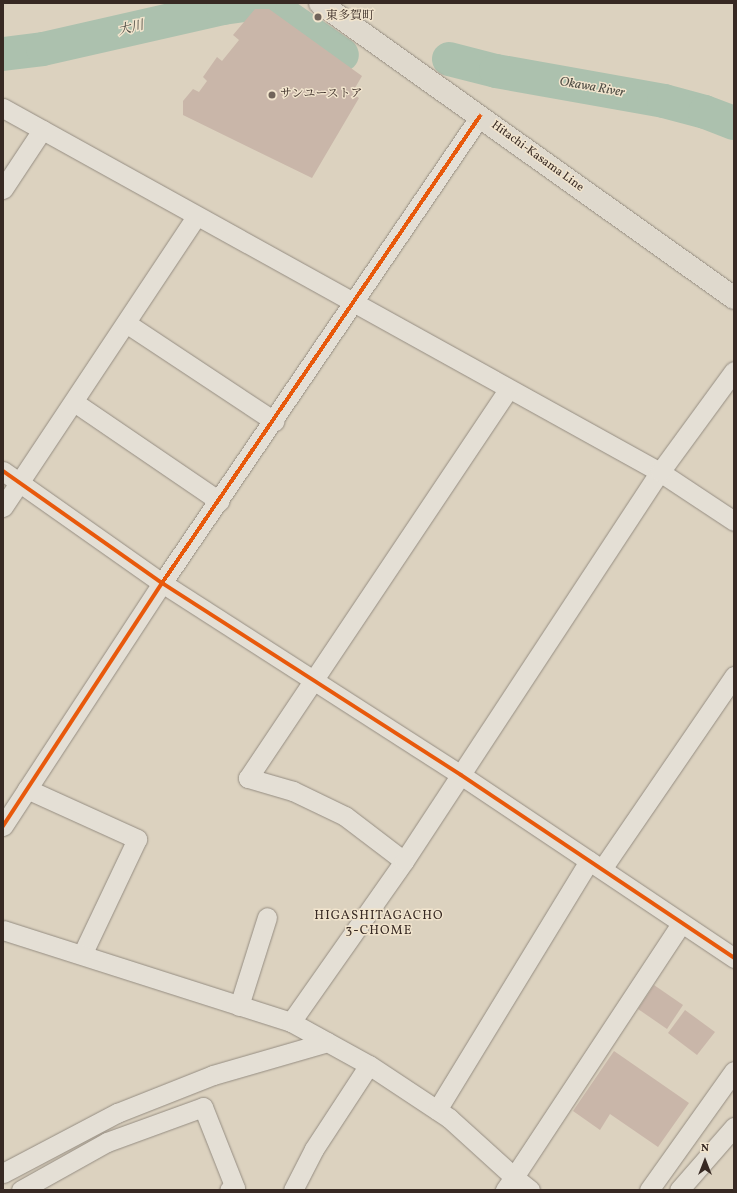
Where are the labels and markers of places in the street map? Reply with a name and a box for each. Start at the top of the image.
place label: 東多賀町 [326,10,374,24]
marker: 東多賀町 [313,12,323,22]
place label: サンユーストア [280,88,364,102]
marker: サンユーストア [267,90,277,100]

